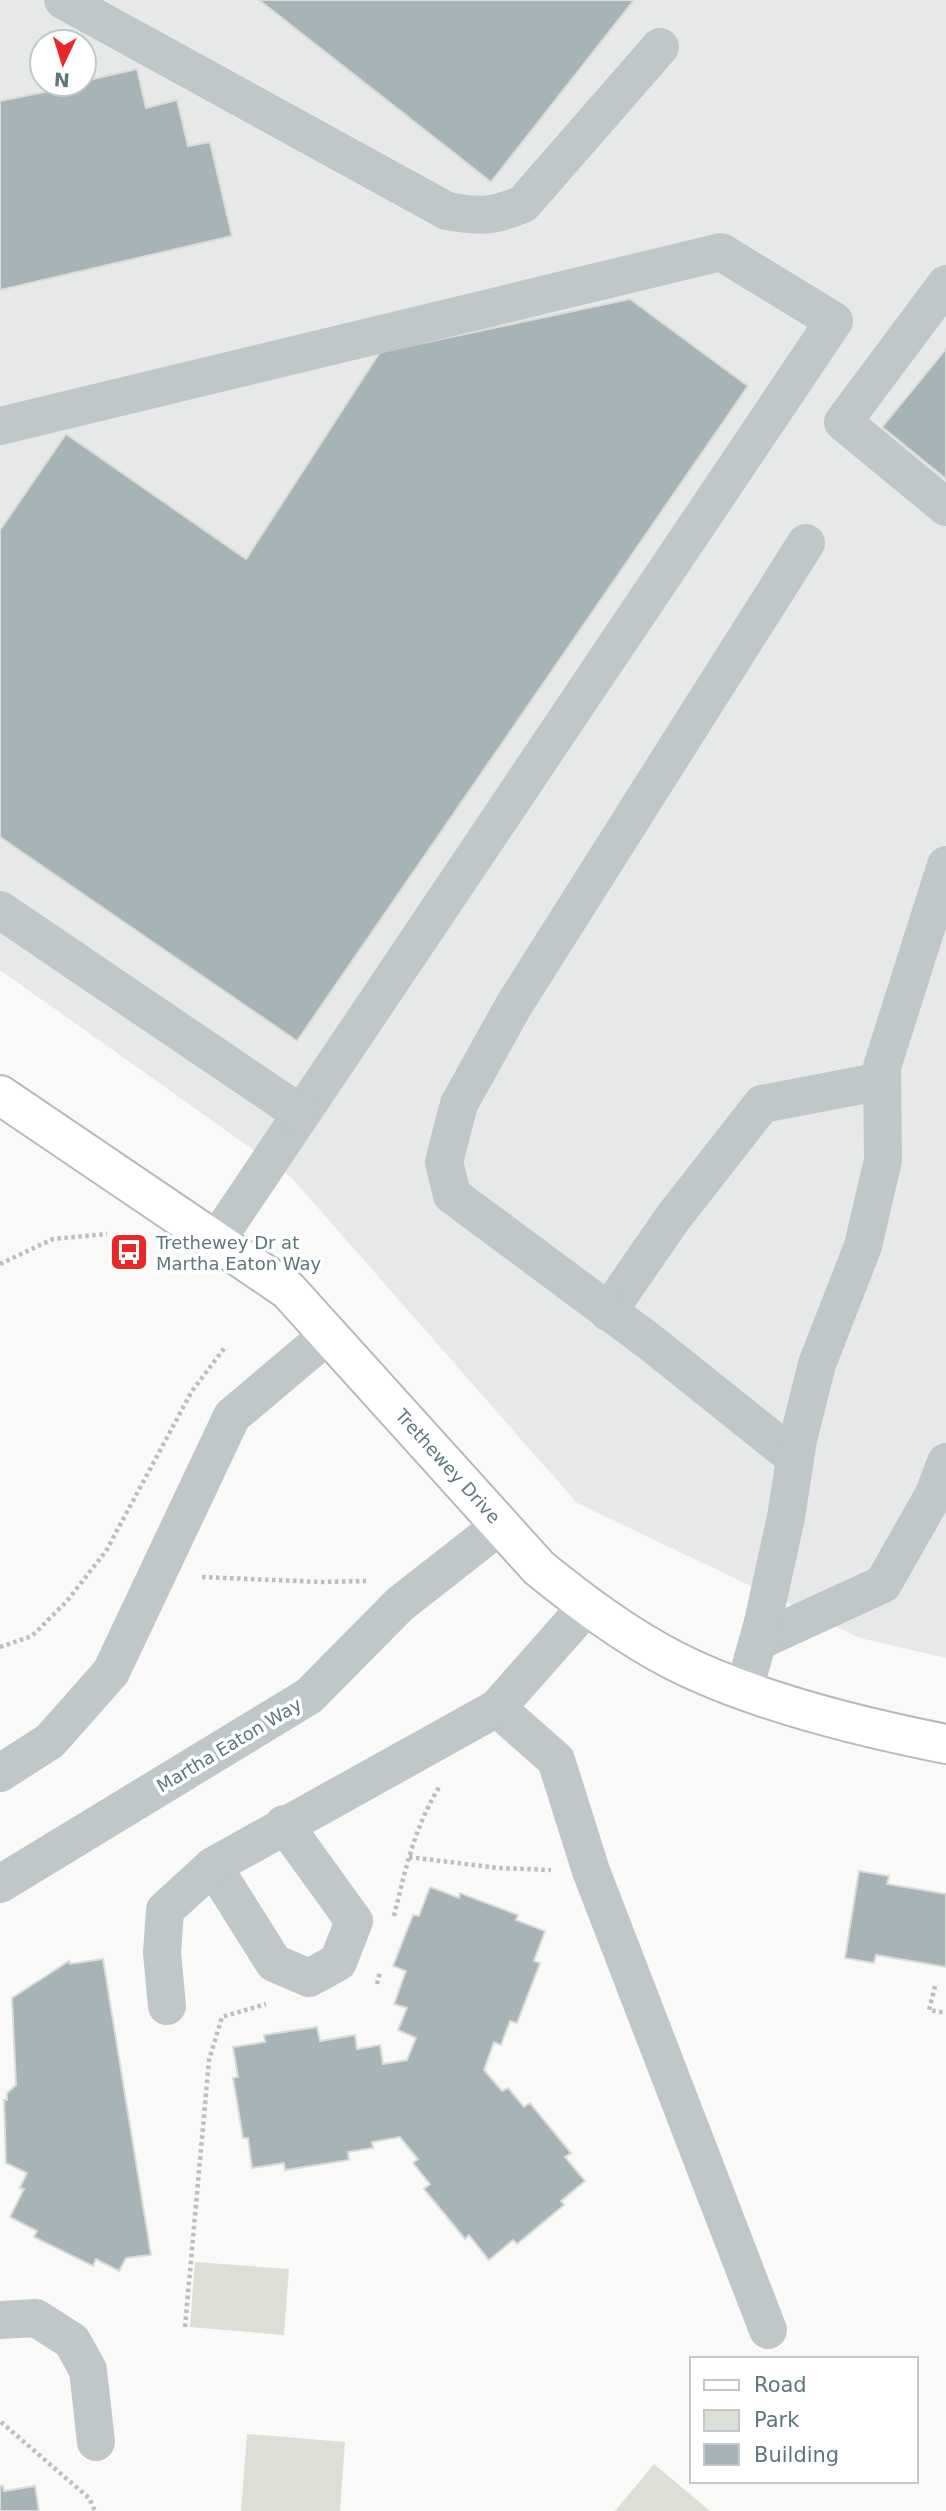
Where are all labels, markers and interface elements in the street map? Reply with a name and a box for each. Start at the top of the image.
north arrow [28,28,98,98]
text: N [53,68,71,91]
bus stop icon: Trethewey Dr at Martha Eaton Way [108,1231,150,1273]
place label: Trethewey Dr at Martha Eaton Way [155,1232,321,1274]
street label: Trethewey Drive [391,1404,505,1527]
street label: Martha Eaton Way [153,1693,305,1797]
legend [690,2357,918,2483]
text: Road [754,2373,807,2397]
text: Park [754,2408,800,2432]
text: Building [754,2443,839,2467]

